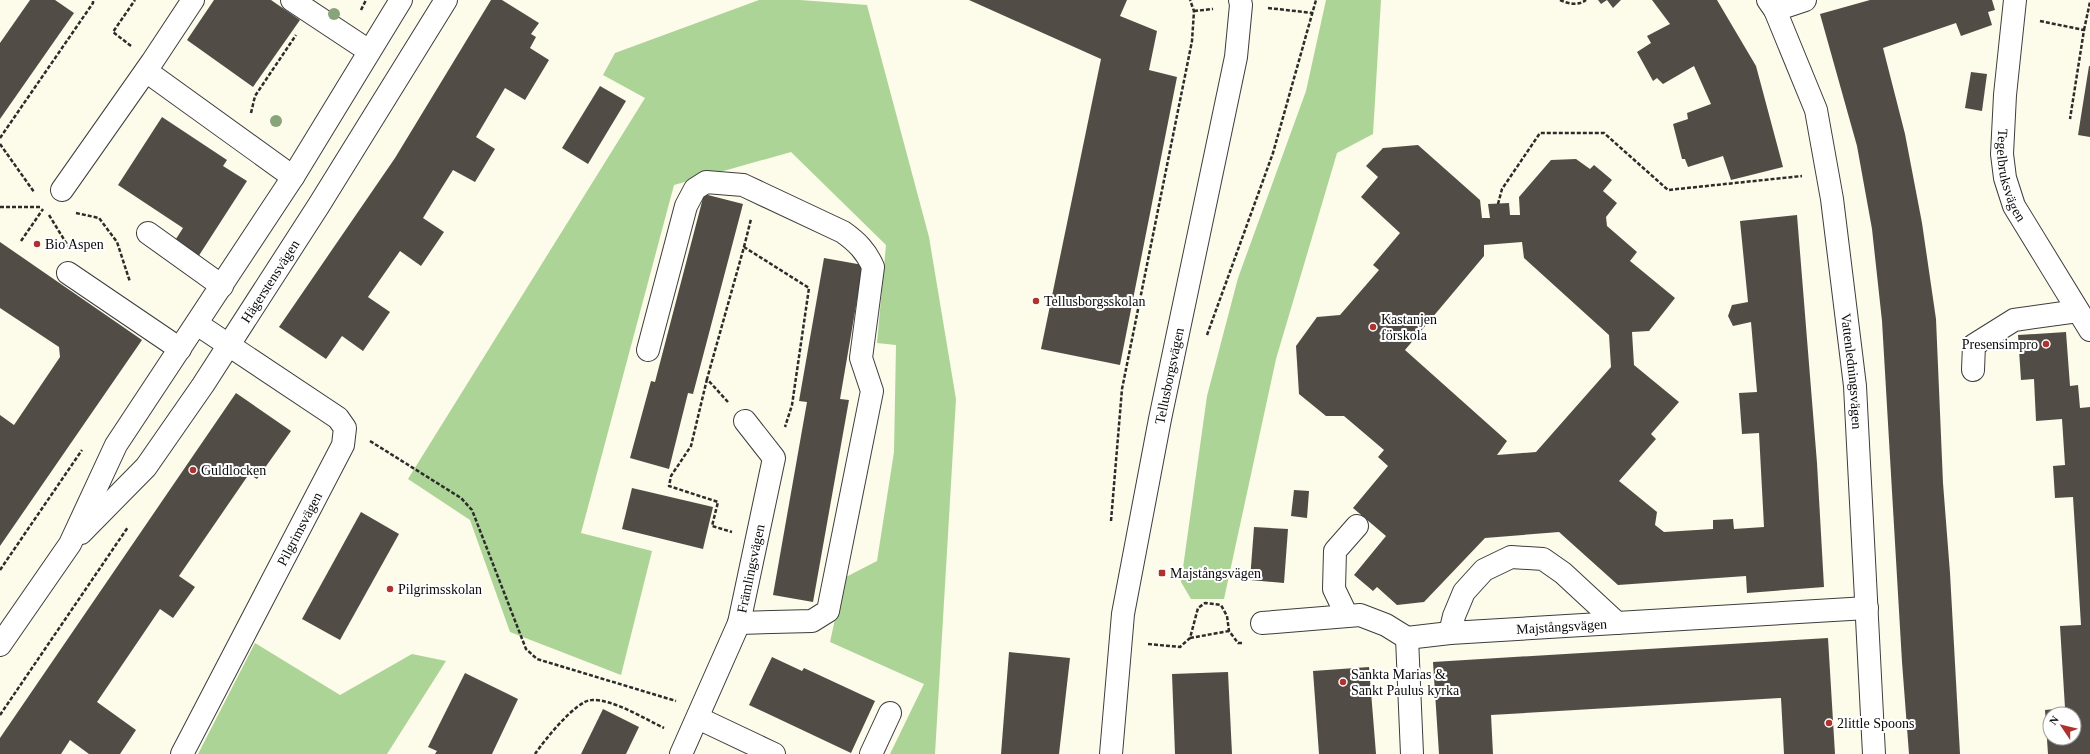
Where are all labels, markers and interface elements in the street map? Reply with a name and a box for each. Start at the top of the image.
street label: Tegelbruksvägen [1994,128,2029,224]
place label: Bio Aspen [45,237,104,252]
street label: Hägerstensvägen [238,237,302,325]
marker: Bio Aspen [32,239,42,249]
place label: Tellusborgsskolan [1044,294,1145,309]
marker: Tellusborgsskolan [1031,296,1041,306]
place label: Kastanjen förskola [1381,312,1437,343]
street label: Vattenledningsvägen [1839,312,1865,430]
marker: Kastanjen förskola [1368,322,1378,332]
street label: Tellusborgsvägen [1152,326,1186,425]
place label: Presensimpro [1962,337,2038,352]
marker: Presensimpro [2041,339,2051,349]
place label: Guldlocken [201,463,266,478]
marker: Guldlocken [188,465,198,475]
street label: Pilgrimsvägen [274,489,325,568]
street label: Främlingsvägen [734,523,767,614]
place label: Majstångsvägen [1170,566,1261,581]
marker: Majstångsvägen [1157,568,1167,578]
place label: Pilgrimsskolan [398,582,482,597]
marker: Pilgrimsskolan [385,584,395,594]
street label: Majstångsvägen [1516,616,1608,637]
place label: Sankta Marias & Sankt Paulus kyrka [1351,667,1460,698]
marker: Sankta Marias & Sankt Paulus kyrka [1338,677,1348,687]
north arrow [2042,706,2082,746]
text: N [2047,714,2061,727]
place label: 2little Spoons [1837,716,1914,731]
marker: 2little Spoons [1824,718,1834,728]

